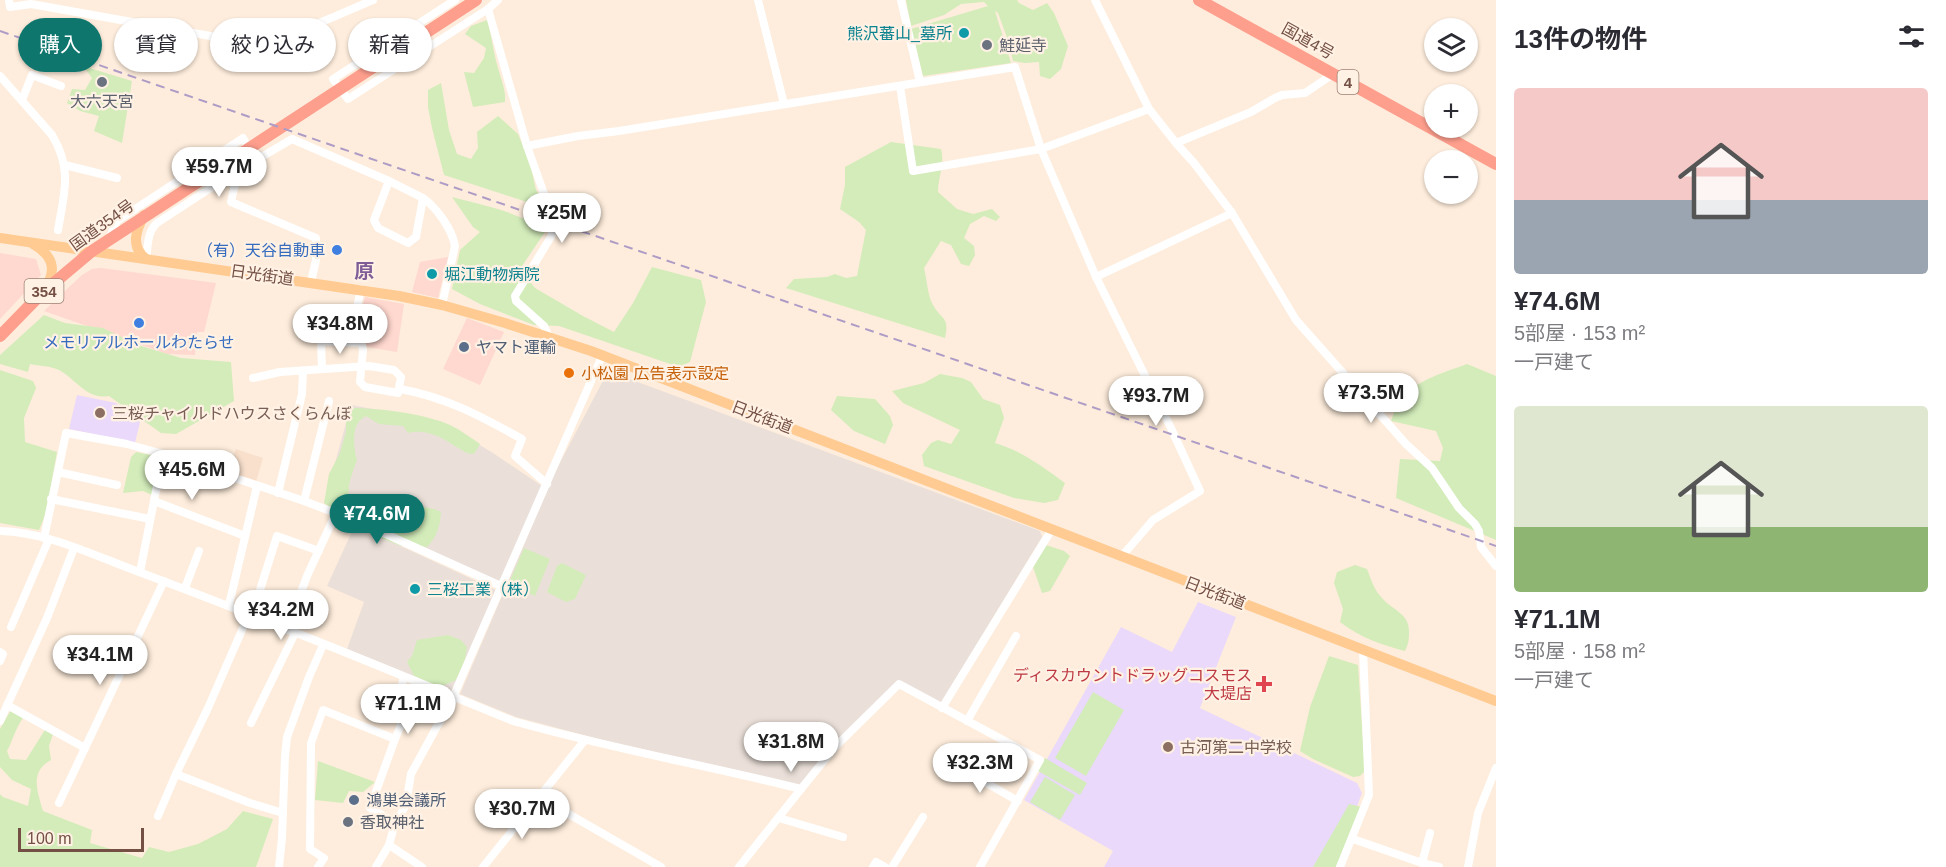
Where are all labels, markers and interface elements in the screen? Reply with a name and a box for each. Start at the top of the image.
chip: 購入 [18,18,102,72]
chip: 賃貸 [114,18,198,72]
chip: 絞り込み [210,18,336,72]
chip: 新着 [348,18,432,72]
map controls [1424,18,1478,204]
button: layers [1424,18,1478,72]
street label: 国道4号 [1279,20,1337,62]
icon: filters [1895,20,1928,53]
text: 13件の物件 [1514,24,1647,54]
place label: 熊沢蕃山_墓所 [847,25,952,43]
marker: 熊沢蕃山_墓所 [957,26,971,40]
place label: 鮭延寺 [999,37,1047,54]
marker: 鮭延寺 [980,38,994,52]
road number: 4 [1338,70,1358,94]
marker: 大六天宮 [95,75,109,89]
button: + [1424,84,1478,138]
place label: 大六天宮 [70,93,134,110]
icon: home [1667,127,1775,235]
pin: ¥59.7M [170,147,268,198]
button: − [1424,150,1478,204]
text: ¥59.7M [186,155,252,177]
pin: ¥25M [526,193,598,244]
street label: 国道354号 [67,196,137,254]
text: ¥25M [537,201,587,223]
place label: （有）天谷自動車 [197,242,325,259]
marker: （有）天谷自動車 [330,243,344,257]
district label: 原 [354,260,374,282]
street label: 日光街道 [229,262,295,288]
place label: 堀江動物病院 [444,266,540,283]
marker: 堀江動物病院 [425,267,439,281]
road number: 354 [24,279,63,303]
text: ¥74.6M [1514,286,1601,316]
pin: ¥34.8M [291,304,389,355]
text: ¥34.8M [307,312,373,334]
marker: メモリアルホールわたらせ [132,316,146,330]
text: 5部屋 · 153 m² [1514,322,1645,344]
place label: メモリアルホールわたらせ [43,334,235,351]
place label: ヤマト運輸 [476,339,556,356]
marker: ヤマト運輸 [457,340,471,354]
text: 一戸建て [1514,351,1594,373]
place label: 小松園 広告表示設定 [581,365,729,382]
marker: 小松園 広告表示設定 [562,366,576,380]
pin: ¥73.5M [1322,373,1420,424]
pin: ¥93.7M [1107,376,1205,427]
text: ¥73.5M [1338,381,1404,403]
text: ¥93.7M [1123,384,1189,406]
street label: 日光街道 [729,398,795,436]
place label: 三桜チャイルドハウスさくらんぼ [112,405,352,422]
marker: 三桜チャイルドハウスさくらんぼ [93,406,107,420]
icon: home [1667,445,1775,553]
pin: ¥45.6M [143,450,241,501]
text: ¥45.6M [159,458,225,480]
pin: ¥74.6M [328,494,426,545]
text: ¥74.6M [344,502,410,524]
street label: 日光街道 [1182,574,1248,612]
place label: 三桜工業（株） [427,581,539,598]
marker: 三桜工業（株） [408,582,422,596]
pin: ¥34.2M [232,590,330,641]
text: ¥34.2M [248,598,314,620]
text: ¥71.1M [1514,604,1601,634]
pin: ¥34.1M [51,635,149,686]
text: 5部屋 · 158 m² [1514,640,1645,662]
text: ¥34.1M [67,643,133,665]
place label: ディスカウントドラッグコスモス 大堤店 [1013,667,1252,702]
text: 一戸建て [1514,669,1594,691]
marker: ディスカウントドラッグコスモス 大堤店 [1257,677,1271,691]
pin: ¥71.1M [359,684,457,735]
text: ¥71.1M [375,692,441,714]
pin: ¥31.8M [742,722,840,773]
text: ¥31.8M [758,730,824,752]
place label: 古河第二中学校 [1180,739,1292,756]
marker: 古河第二中学校 [1161,740,1175,754]
pin: ¥32.3M [931,743,1029,794]
text: ¥32.3M [947,751,1013,773]
pin: ¥30.7M [473,789,571,840]
place label: 鴻巣会議所 [366,792,446,809]
marker: 鴻巣会議所 [347,793,361,807]
text: ¥30.7M [489,797,555,819]
place label: 香取神社 [360,814,424,831]
marker: 香取神社 [341,815,355,829]
scale bar [18,825,144,852]
text: 100 m [27,830,71,847]

